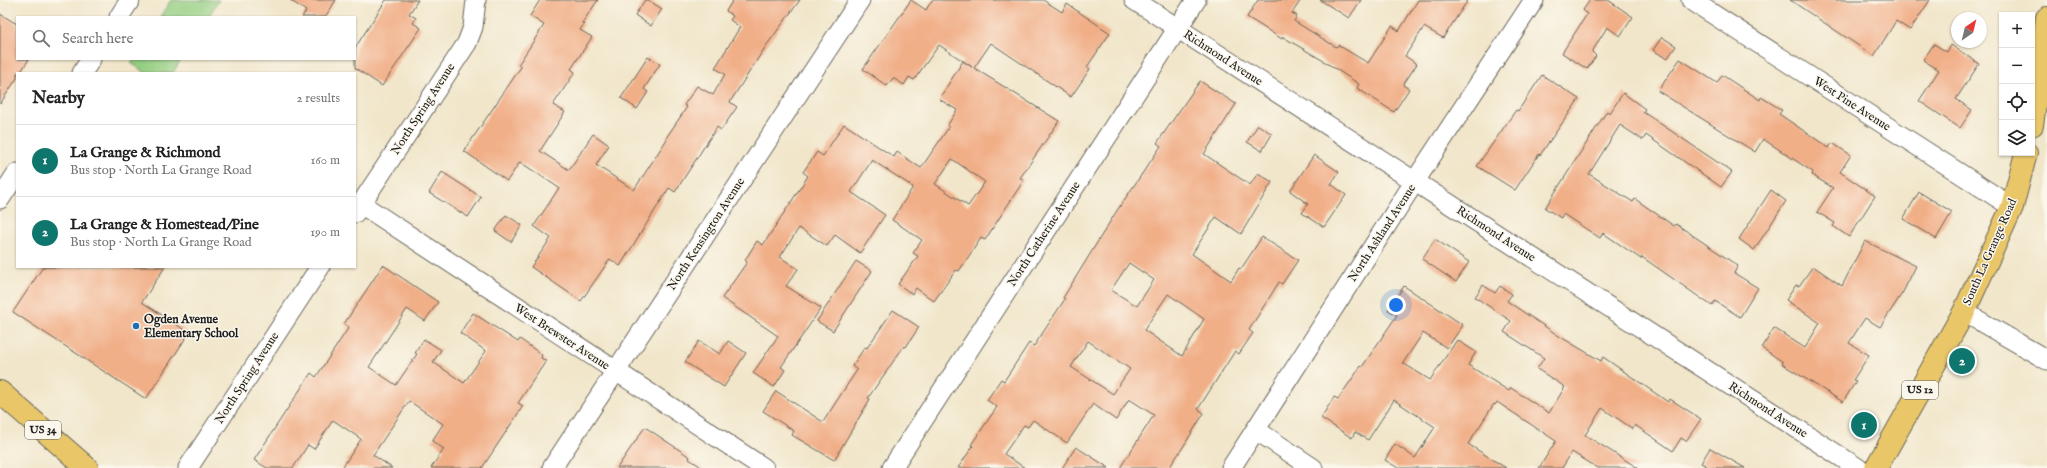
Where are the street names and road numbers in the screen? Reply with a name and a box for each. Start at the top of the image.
street label: Richmond Avenue [1181,27,1266,89]
street label: North Spring Avenue [388,60,459,158]
street label: West Pine Avenue [1811,74,1894,135]
street label: North Kensington Avenue [664,175,748,293]
street label: North Catherine Avenue [1004,178,1084,289]
street label: North Ashland Avenue [1345,181,1419,285]
street label: South La Grange Road [1960,196,2021,308]
street label: Richmond Avenue [1454,203,1539,265]
street label: West Brewster Avenue [512,301,613,374]
street label: North Spring Avenue [212,329,283,427]
street label: Richmond Avenue [1726,379,1811,441]
road number: US 12 [1902,381,1938,399]
road number: US 34 [25,421,61,439]

